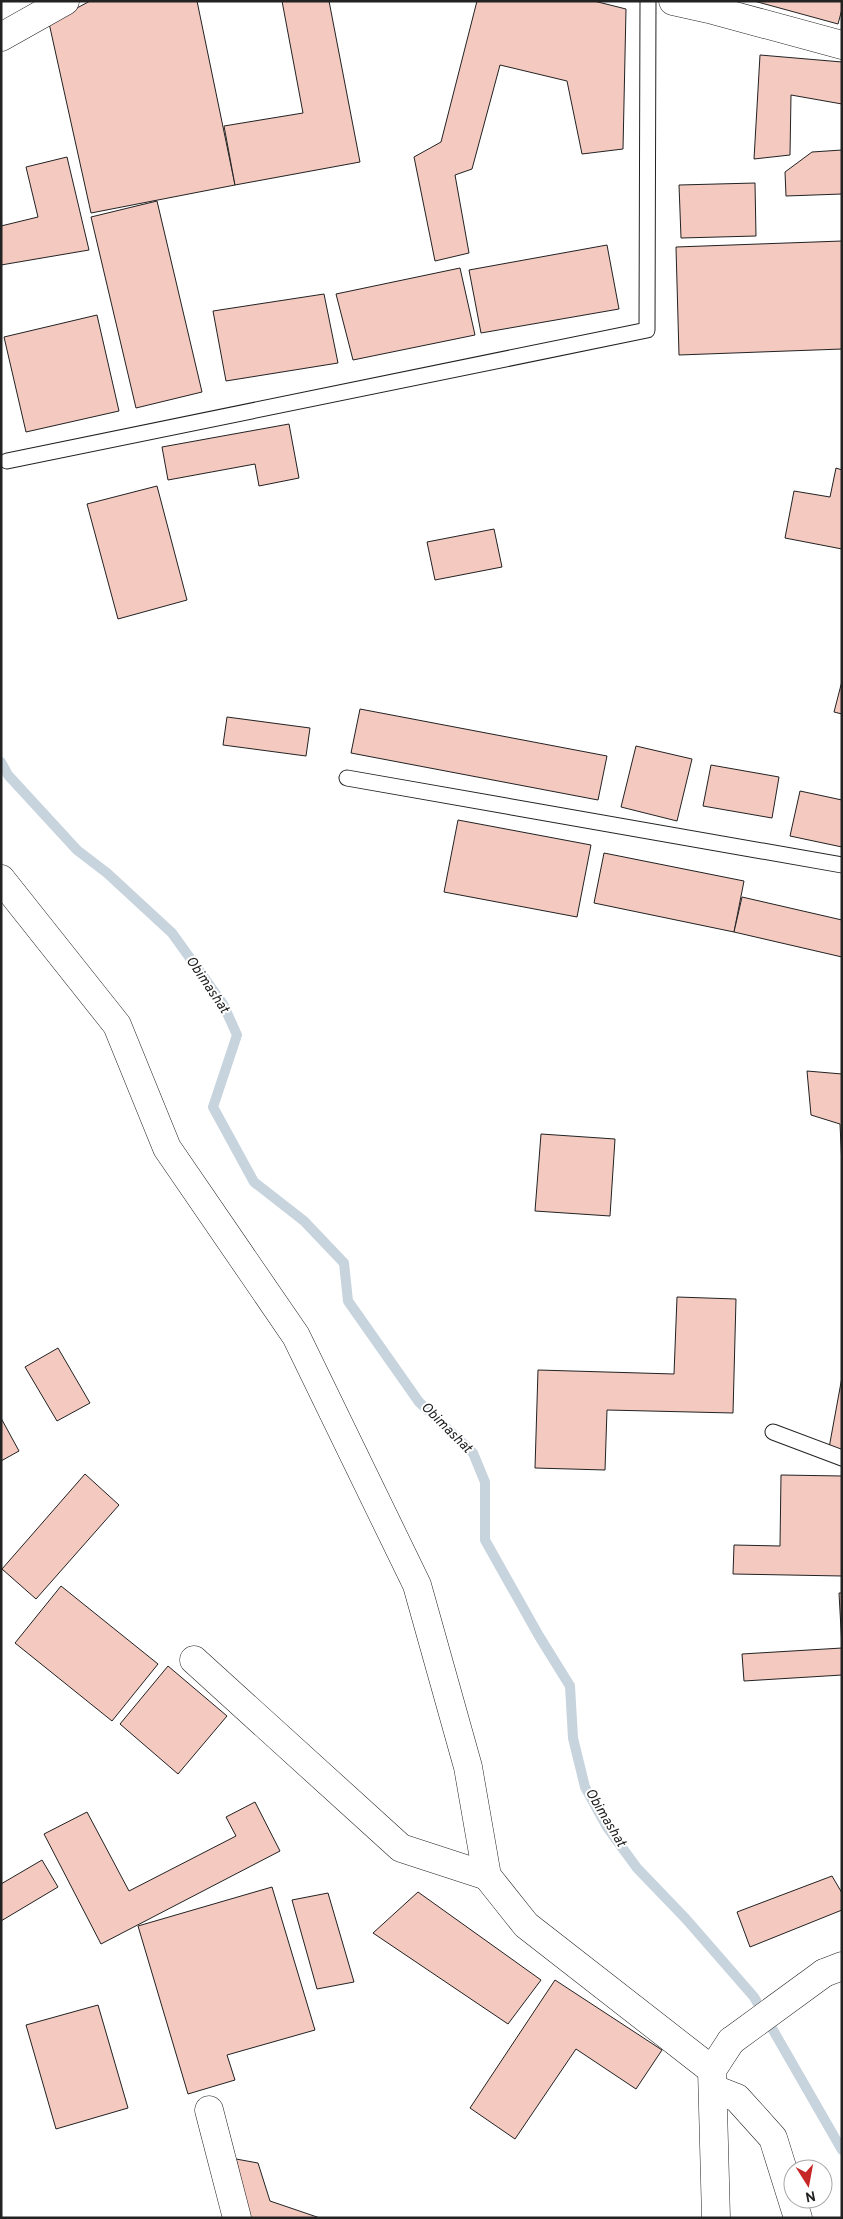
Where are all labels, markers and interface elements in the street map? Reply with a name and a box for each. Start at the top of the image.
water label: Obimashat [182,953,233,1018]
water label: Obimashat [417,1399,476,1458]
water label: Obimashat [581,1786,630,1851]
north arrow [783,2159,833,2209]
text: N [804,2186,817,2205]

